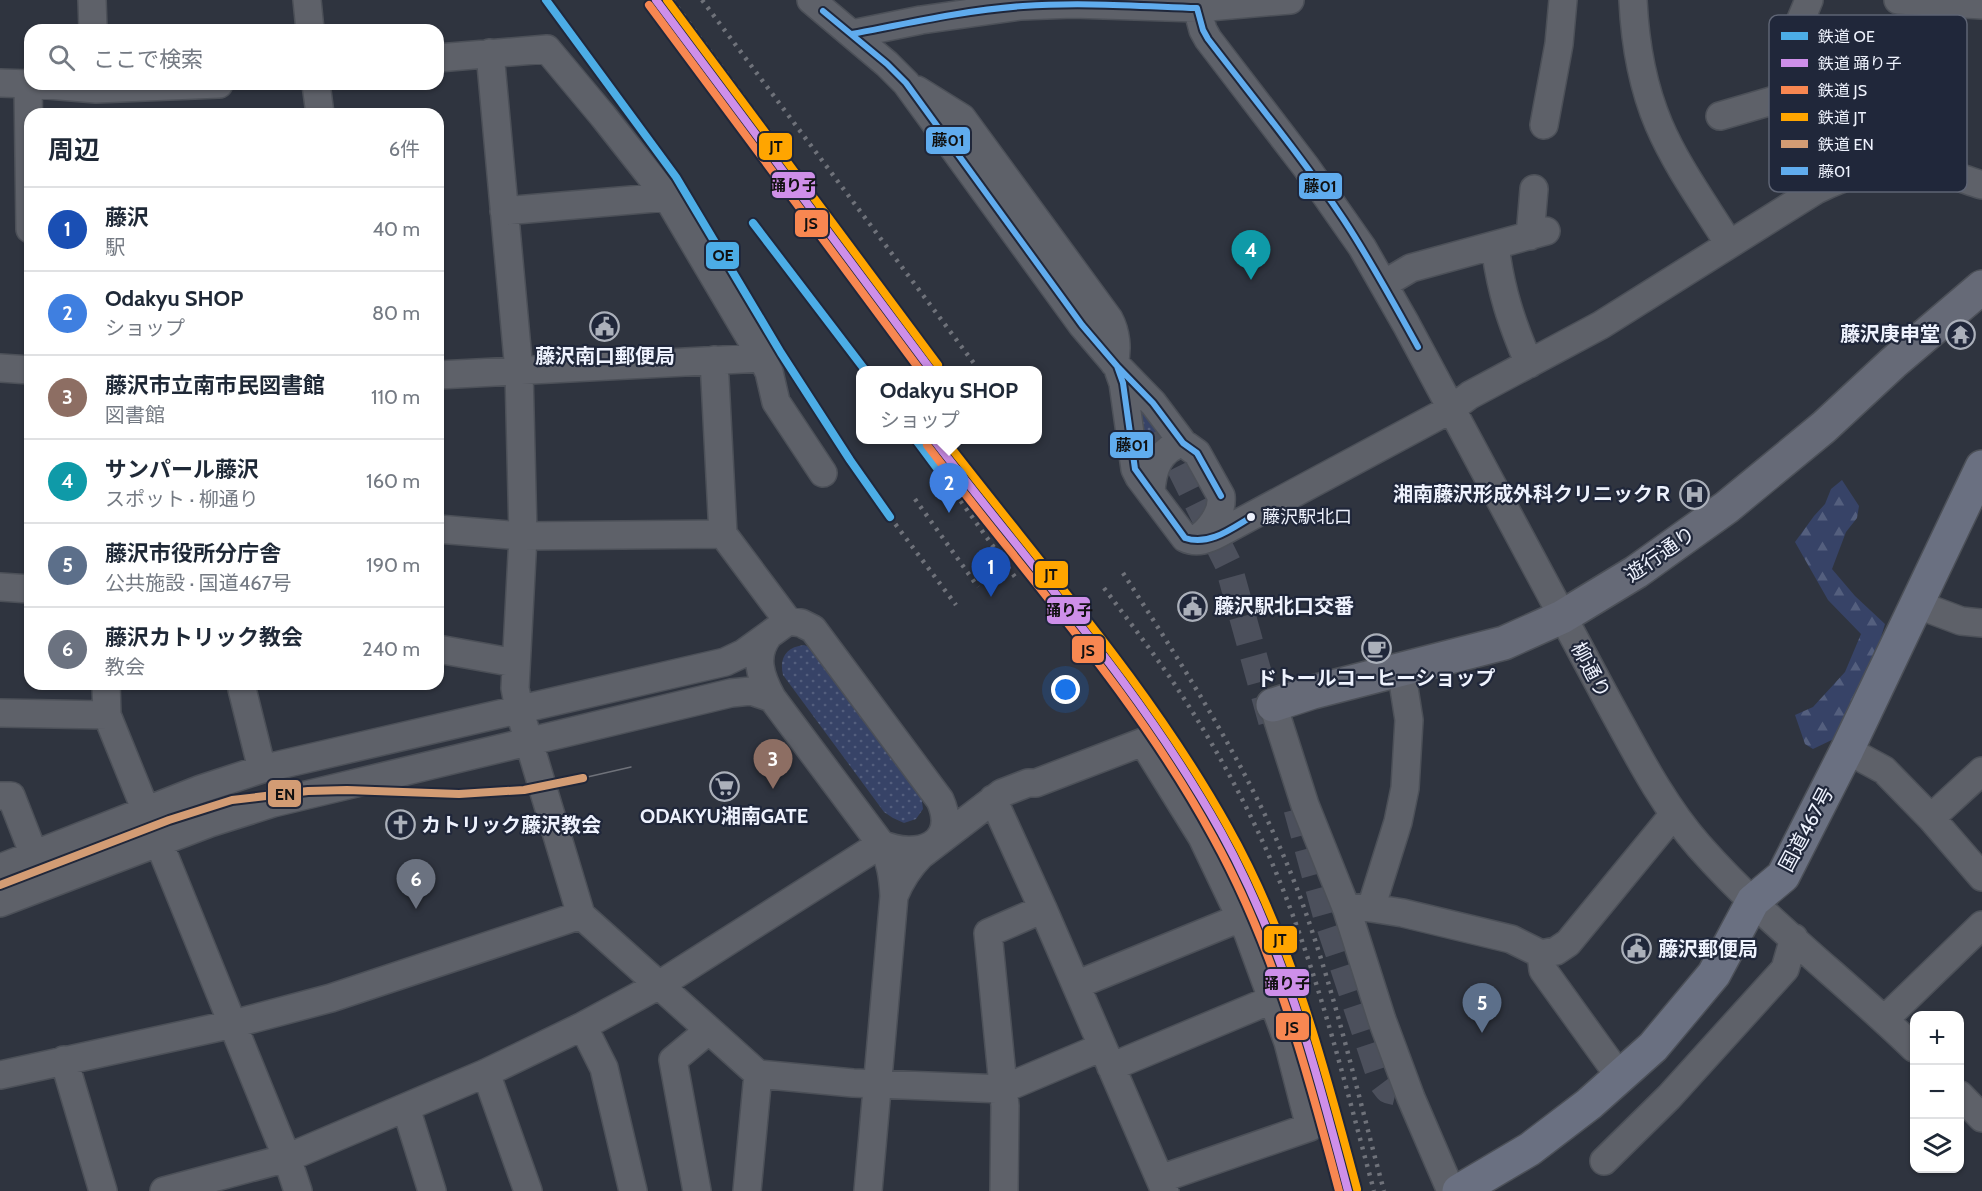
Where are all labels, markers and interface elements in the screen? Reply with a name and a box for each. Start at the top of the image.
legend [1769,15,1967,192]
search box [24,24,444,90]
text: 鉄道 OE [1818,27,1875,46]
icon: search [45,41,78,74]
text: ここで検索 [93,46,203,73]
text: 鉄道 踊り子 [1818,54,1902,73]
text: 鉄道 JS [1818,81,1867,100]
text: 鉄道 JT [1818,108,1867,127]
line badge: 藤01 [925,126,971,155]
text: 藤01 [931,131,965,150]
line badge: JT [758,132,793,161]
text: 周辺 [48,134,100,166]
text: 鉄道 EN [1818,135,1874,154]
text: 6件 [389,137,420,161]
text: JT [768,137,783,156]
text: 藤01 [1818,162,1850,181]
line badge: 踊り子 [771,171,816,199]
line badge: 藤01 [1298,172,1343,200]
text: 踊り子 [770,176,818,195]
text: 藤01 [1303,177,1337,196]
text: 藤沢 [105,204,149,231]
line badge: JS [794,209,829,238]
text: JS [803,214,818,233]
text: 1 [64,217,71,241]
text: 40 m [372,217,420,241]
pin: 4 [1232,230,1270,280]
text: 駅 [105,235,125,259]
line badge: OE [705,241,740,270]
text: OE [712,246,734,265]
text: Odakyu SHOP [105,285,243,312]
text: 2 [62,301,73,325]
text: 80 m [372,301,420,325]
public building icon: 藤沢南口郵便局 [589,310,621,342]
text: ショップ [105,316,185,340]
temple icon: 藤沢庚申堂 [1945,318,1977,350]
place label: 藤沢庚申堂 [1840,322,1940,346]
place label: 藤沢南口郵便局 [535,344,675,368]
popup [856,366,1042,444]
text: 藤沢市立南市民図書館 [105,372,325,399]
text: Odakyu SHOP [880,377,1018,404]
text: 3 [62,385,73,409]
text: 110 m [371,385,420,409]
text: 図書館 [105,403,165,427]
text: ショップ [880,408,960,432]
line badge: 藤01 [1109,431,1154,459]
text: 藤01 [1115,436,1149,455]
text: サンパール藤沢 [105,456,259,483]
pin: 2 [930,464,968,513]
text: 4 [61,469,74,493]
text: 160 m [366,469,420,493]
hospital icon: 湘南藤沢形成外科クリニックＲ [1678,478,1710,510]
place label: 湘南藤沢形成外科クリニックＲ [1393,482,1673,506]
text: スポット · 柳通り [105,487,259,511]
place label: 藤沢駅北口 [1262,506,1352,528]
marker: 藤沢駅北口 [1245,511,1257,523]
street label: 遊行通り [1620,521,1700,587]
text: 藤沢市役所分庁舎 [105,540,281,567]
pin: 1 [972,548,1010,597]
text: 5 [62,553,73,577]
text: 190 m [366,553,420,577]
line badge: JT [1034,560,1069,589]
text: JT [1043,565,1058,584]
text: 公共施設 · 国道467号 [105,571,292,595]
public building icon: 藤沢駅北口交番 [1177,590,1209,622]
place label: 藤沢駅北口交番 [1214,594,1354,618]
line badge: 踊り子 [1046,596,1091,625]
text: 踊り子 [1045,601,1093,620]
text: 藤沢カトリック教会 [105,624,303,651]
cafe icon: ドトールコーヒーショップ [1360,632,1392,664]
line badge: JS [1071,635,1105,664]
text: 6 [62,637,73,661]
text: 240 m [362,637,420,661]
street label: 柳通り [1566,638,1616,702]
text: JS [1080,641,1095,660]
text: 教会 [105,655,145,679]
place label: ドトールコーヒーショップ [1256,666,1496,690]
your location [1051,675,1080,704]
pin: 3 [754,740,792,789]
supermarket icon: ODAKYU湘南GATE [708,770,740,802]
line badge: EN [267,779,302,808]
street label: 国道467号 [1774,782,1838,876]
text: EN [275,785,295,804]
place label: ODAKYU湘南GATE [640,804,808,828]
church icon: カトリック藤沢教会 [384,809,416,841]
place label: カトリック藤沢教会 [421,813,601,837]
pin: 6 [396,860,436,909]
line badge: JT [1263,925,1298,954]
text: JT [1272,930,1287,949]
public building icon: 藤沢郵便局 [1621,933,1653,965]
place label: 藤沢郵便局 [1658,937,1758,961]
line badge: 踊り子 [1264,968,1310,997]
text: 踊り子 [1263,974,1311,993]
pin: 5 [1462,984,1502,1033]
map controls [1910,1011,1964,1173]
button: + [1910,1011,1964,1065]
line badge: JS [1275,1012,1310,1041]
text: JS [1284,1018,1299,1037]
button: − [1910,1065,1964,1119]
button: layers [1910,1119,1964,1173]

